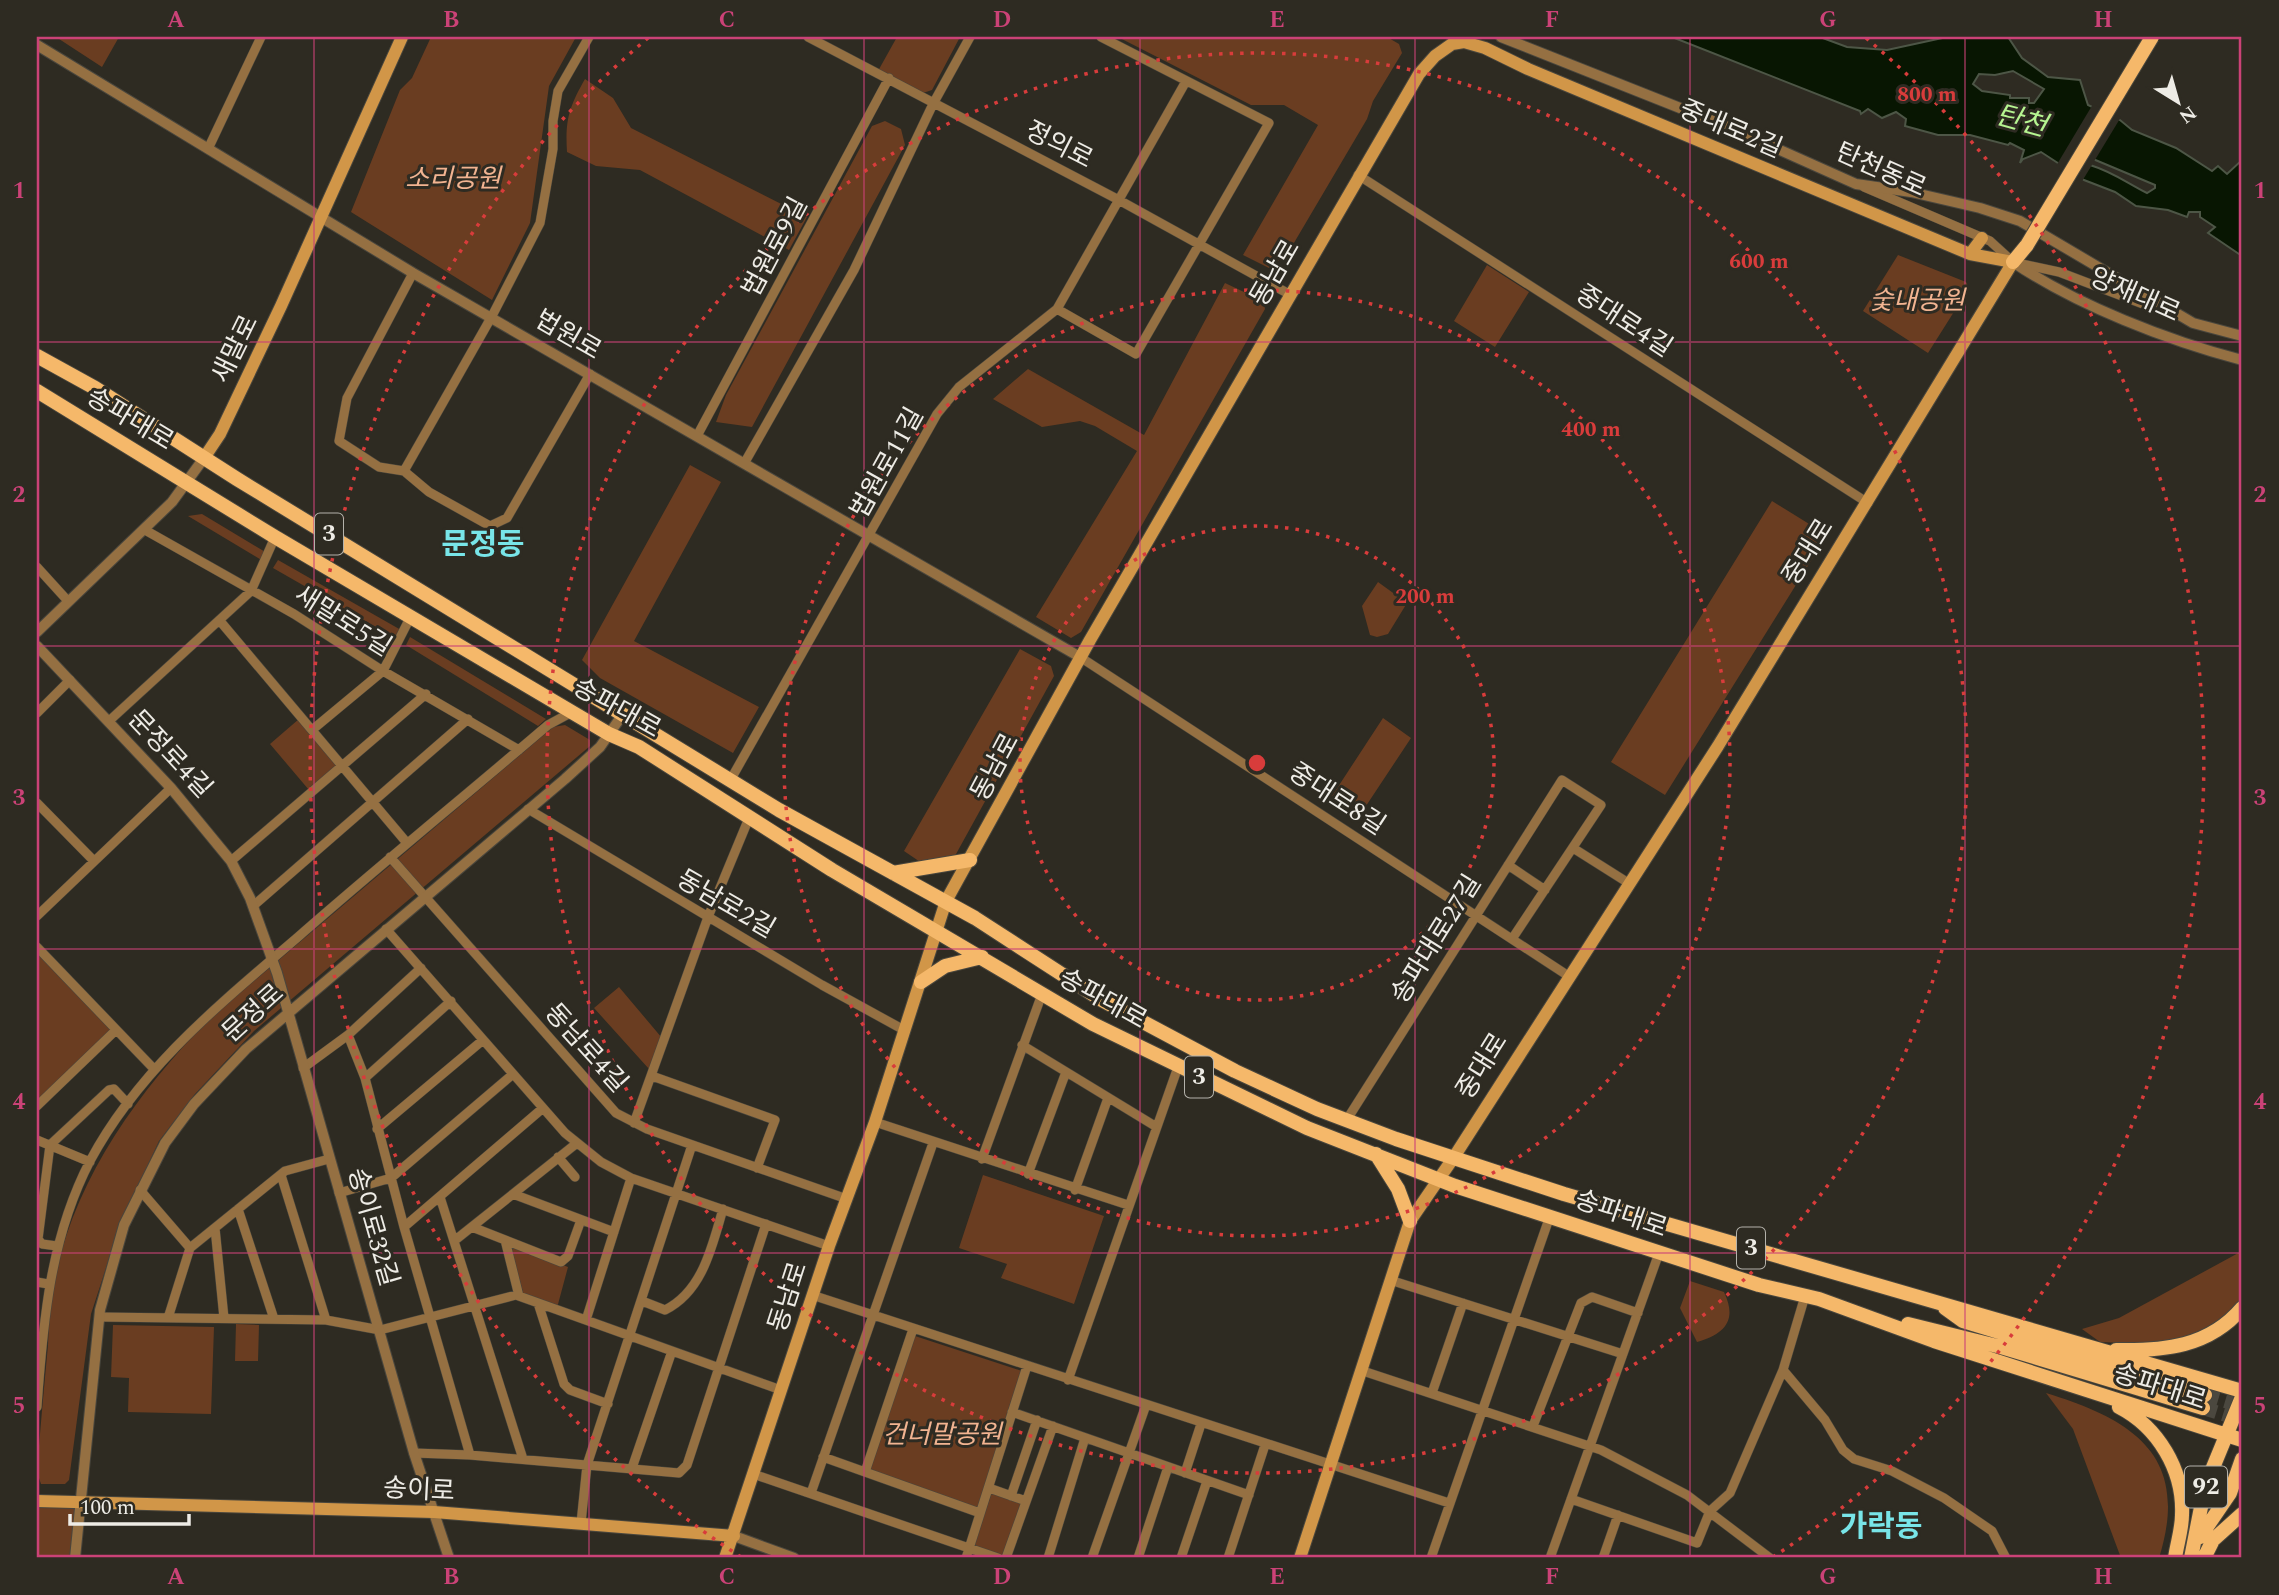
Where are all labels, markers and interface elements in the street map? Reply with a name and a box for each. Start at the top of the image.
text: A [167,3,185,38]
text: B [443,3,459,38]
text: C [719,3,735,38]
text: D [993,3,1011,38]
text: E [1269,3,1285,38]
text: F [1545,3,1559,38]
text: G [1819,3,1837,38]
text: H [2093,3,2113,38]
north arrow [2142,66,2212,136]
text: 800 m [1897,79,1957,111]
street label: 중대로2길 [1673,89,1789,169]
water label: 탄천 [1991,94,2055,149]
text: N [2172,98,2202,131]
street label: 정의로 [1018,111,1100,179]
street label: 탄천동로 [1829,132,1933,208]
park label: 소리공원 [405,159,503,199]
text: 1 [13,174,25,209]
text: 1 [2254,174,2266,209]
street label: 법원로9길 [732,190,818,304]
street label: 동남로 [1240,232,1310,314]
text: 600 m [1729,246,1789,278]
street label: 양재대로 [2083,257,2187,333]
street label: 중대로4길 [1568,275,1680,367]
park label: 숯내공원 [1869,281,1967,321]
street label: 법원로 [527,300,609,370]
street label: 새말로 [201,308,269,390]
street label: 송파대로 [79,377,181,461]
street label: 법원로11길 [840,400,934,526]
text: 400 m [1561,414,1621,446]
text: 2 [13,478,26,513]
text: 2 [2254,478,2267,513]
street label: 중대로 [1772,511,1844,593]
road number: 3 [315,514,343,554]
district label: 문정동 [442,522,524,568]
street label: 새말로5길 [286,575,400,667]
text: 200 m [1395,581,1455,613]
street label: 송파대로 [565,667,669,749]
street label: 문정로4길 [118,701,222,807]
street label: 동남로 [960,726,1030,808]
centre of rings [1245,751,1269,775]
street label: 중대로8길 [1281,753,1393,845]
text: 3 [13,781,26,816]
text: 3 [2254,781,2267,816]
street label: 동남로2길 [669,860,783,948]
street label: 송파대로27길 [1380,867,1492,1011]
street label: 송파대로 [1051,958,1155,1040]
street label: 문정로 [213,974,293,1052]
street label: 동남로4길 [535,994,637,1102]
street label: 중대로 [1446,1025,1518,1107]
road number: 3 [1185,1056,1213,1098]
text: 4 [13,1085,26,1120]
text: 4 [2254,1085,2267,1120]
street label: 송이로32길 [337,1163,409,1291]
street label: 송파대로 [1569,1180,1673,1248]
road number: 3 [1737,1228,1765,1268]
street label: 동남로 [758,1257,818,1337]
street label: 송파대로 [2108,1353,2212,1421]
text: 5 [13,1389,25,1424]
text: 5 [2254,1389,2266,1424]
park label: 건너말공원 [882,1415,1004,1455]
road number: 92 [2185,1466,2227,1507]
street label: 송이로 [382,1468,456,1512]
scale bar [70,1483,189,1527]
text: 100 m [80,1492,135,1524]
district label: 가락동 [1840,1504,1922,1550]
text: A [167,1560,185,1595]
text: B [443,1560,459,1595]
text: C [719,1560,735,1595]
text: D [993,1560,1011,1595]
text: E [1269,1560,1285,1595]
text: F [1545,1560,1559,1595]
text: G [1819,1560,1837,1595]
text: H [2093,1560,2113,1595]

